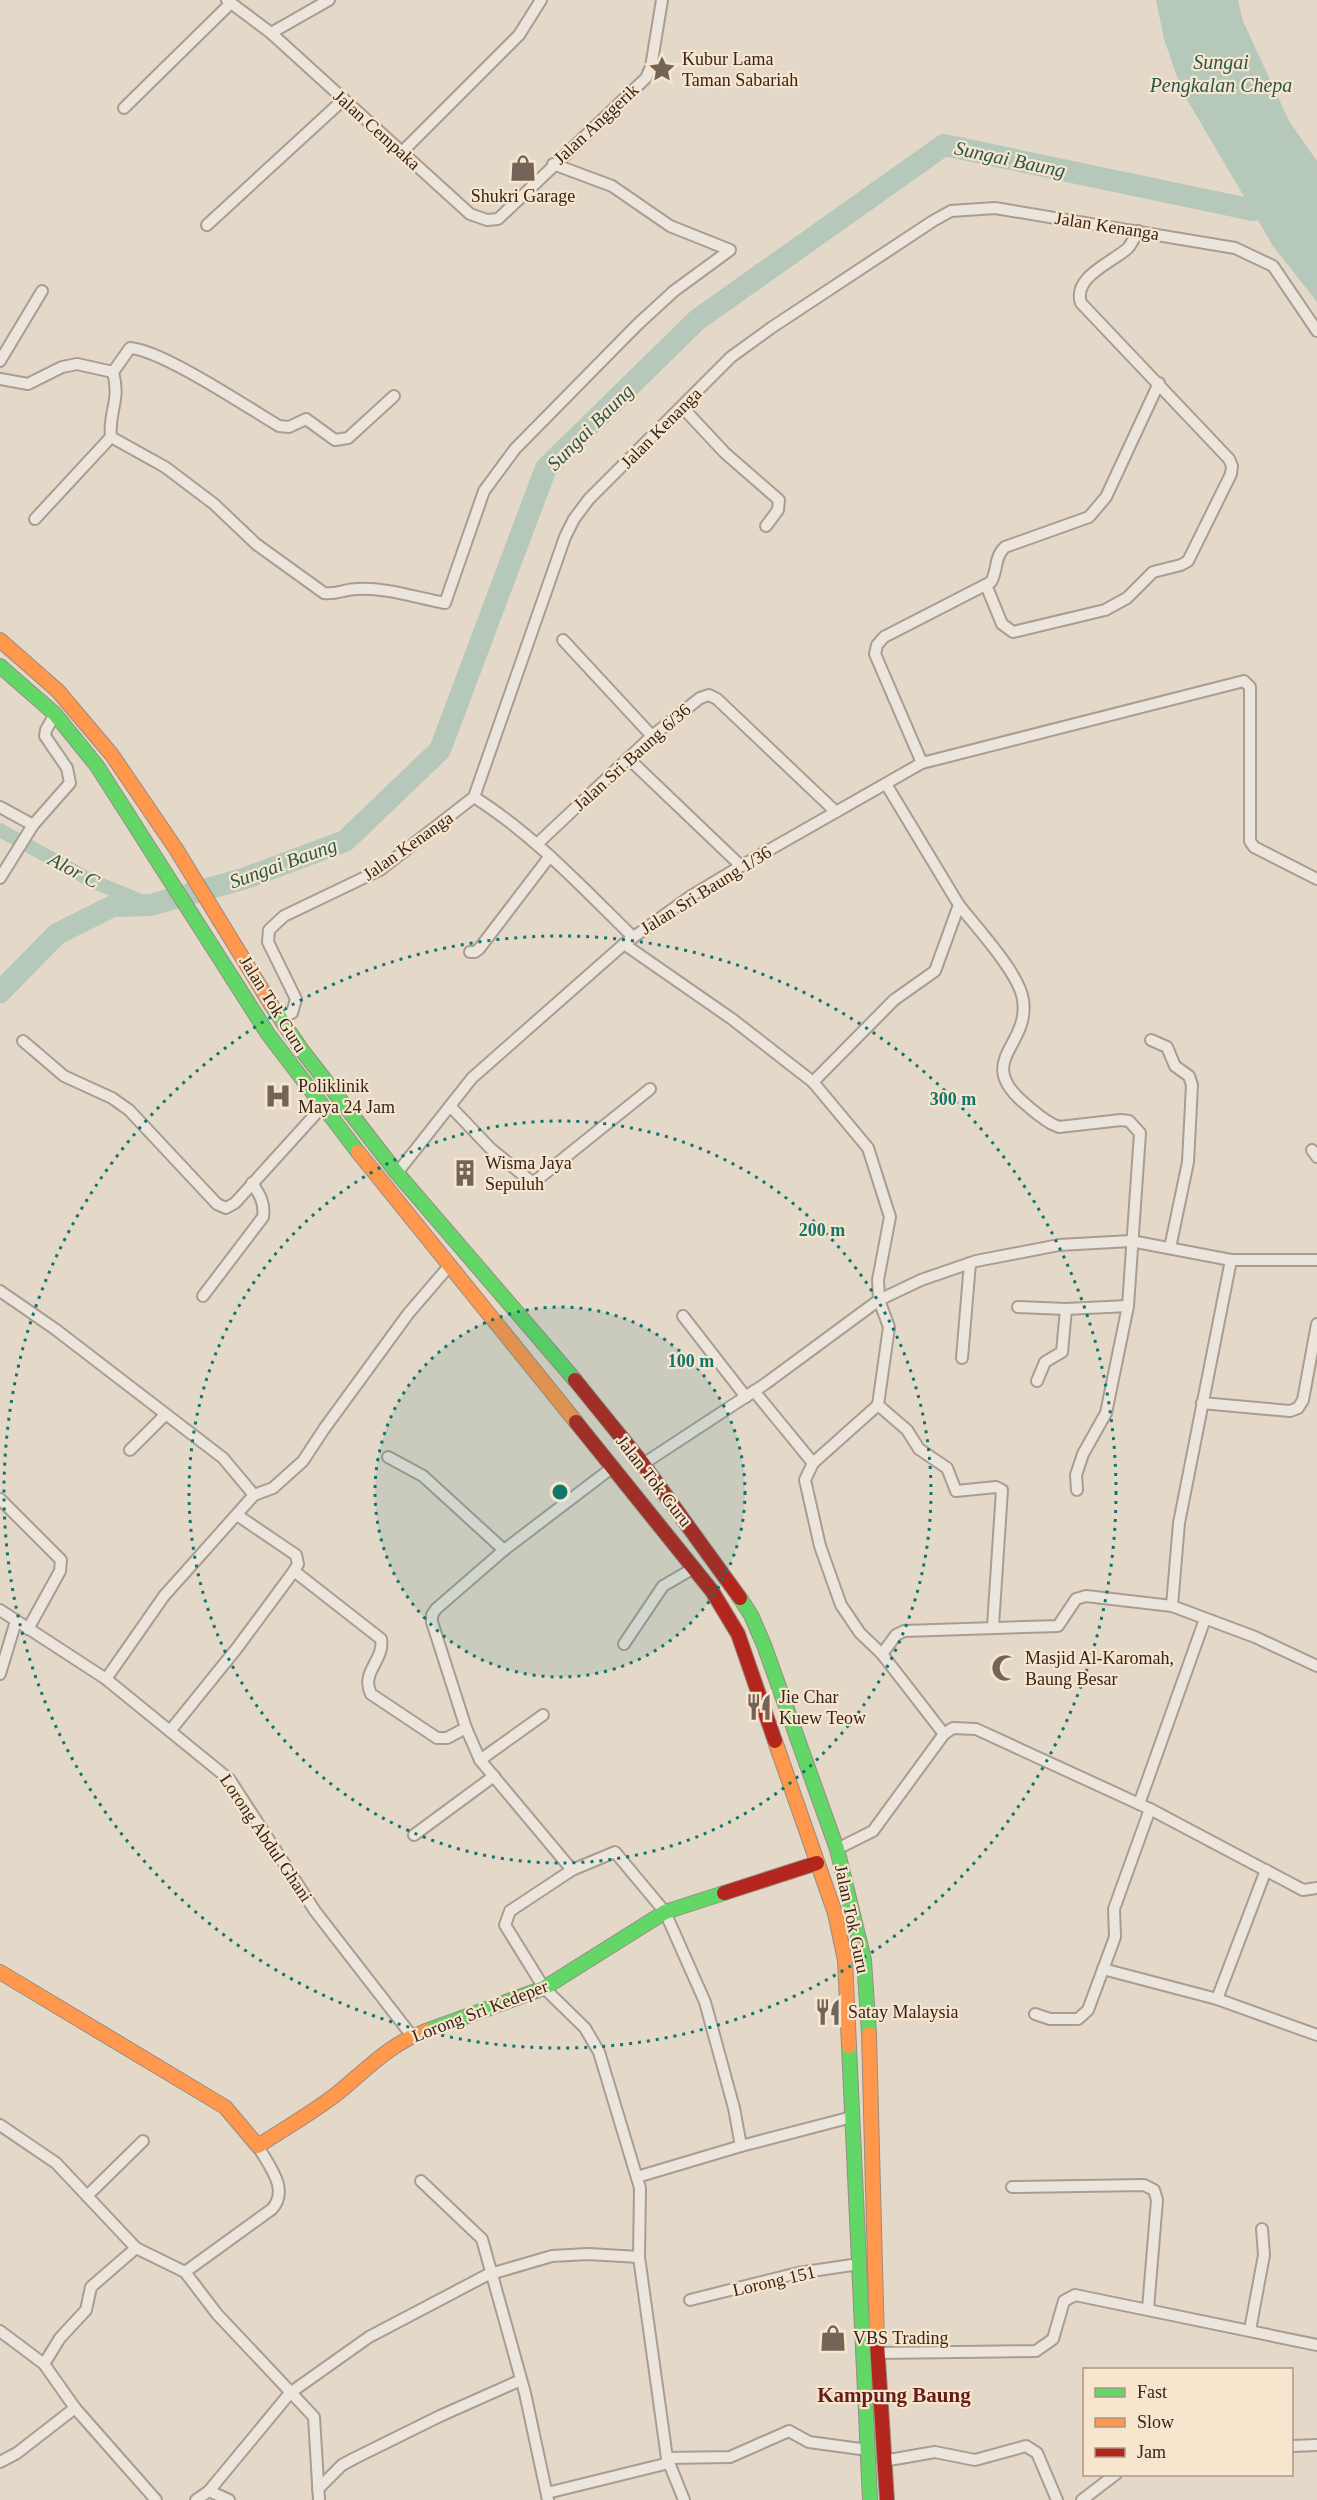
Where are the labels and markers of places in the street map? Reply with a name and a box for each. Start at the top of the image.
place label: Kubur Lama Taman Sabariah [682,49,798,90]
place icon: Kubur Lama Taman Sabariah [647,54,677,84]
shop icon: Shukri Garage [508,153,538,183]
place label: Shukri Garage [471,186,575,206]
place label: Poliklinik Maya 24 Jam [298,1076,395,1117]
hospital icon: Poliklinik Maya 24 Jam [263,1081,293,1111]
place label: Wisma Jaya Sepuluh [485,1153,572,1194]
building icon: Wisma Jaya Sepuluh [450,1158,480,1188]
centre of rings [550,1482,570,1502]
place label: Masjid Al-Karomah, Baung Besar [1025,1648,1174,1689]
mosque icon: Masjid Al-Karomah, Baung Besar [990,1653,1020,1683]
place label: Jie Char Kuew Teow [779,1687,866,1728]
restaurant icon: Jie Char Kuew Teow [744,1692,774,1722]
restaurant icon: Satay Malaysia [813,1997,843,2027]
place label: Satay Malaysia [848,2002,958,2022]
shop icon: VBS Trading [818,2323,848,2353]
place label: VBS Trading [853,2328,949,2348]

